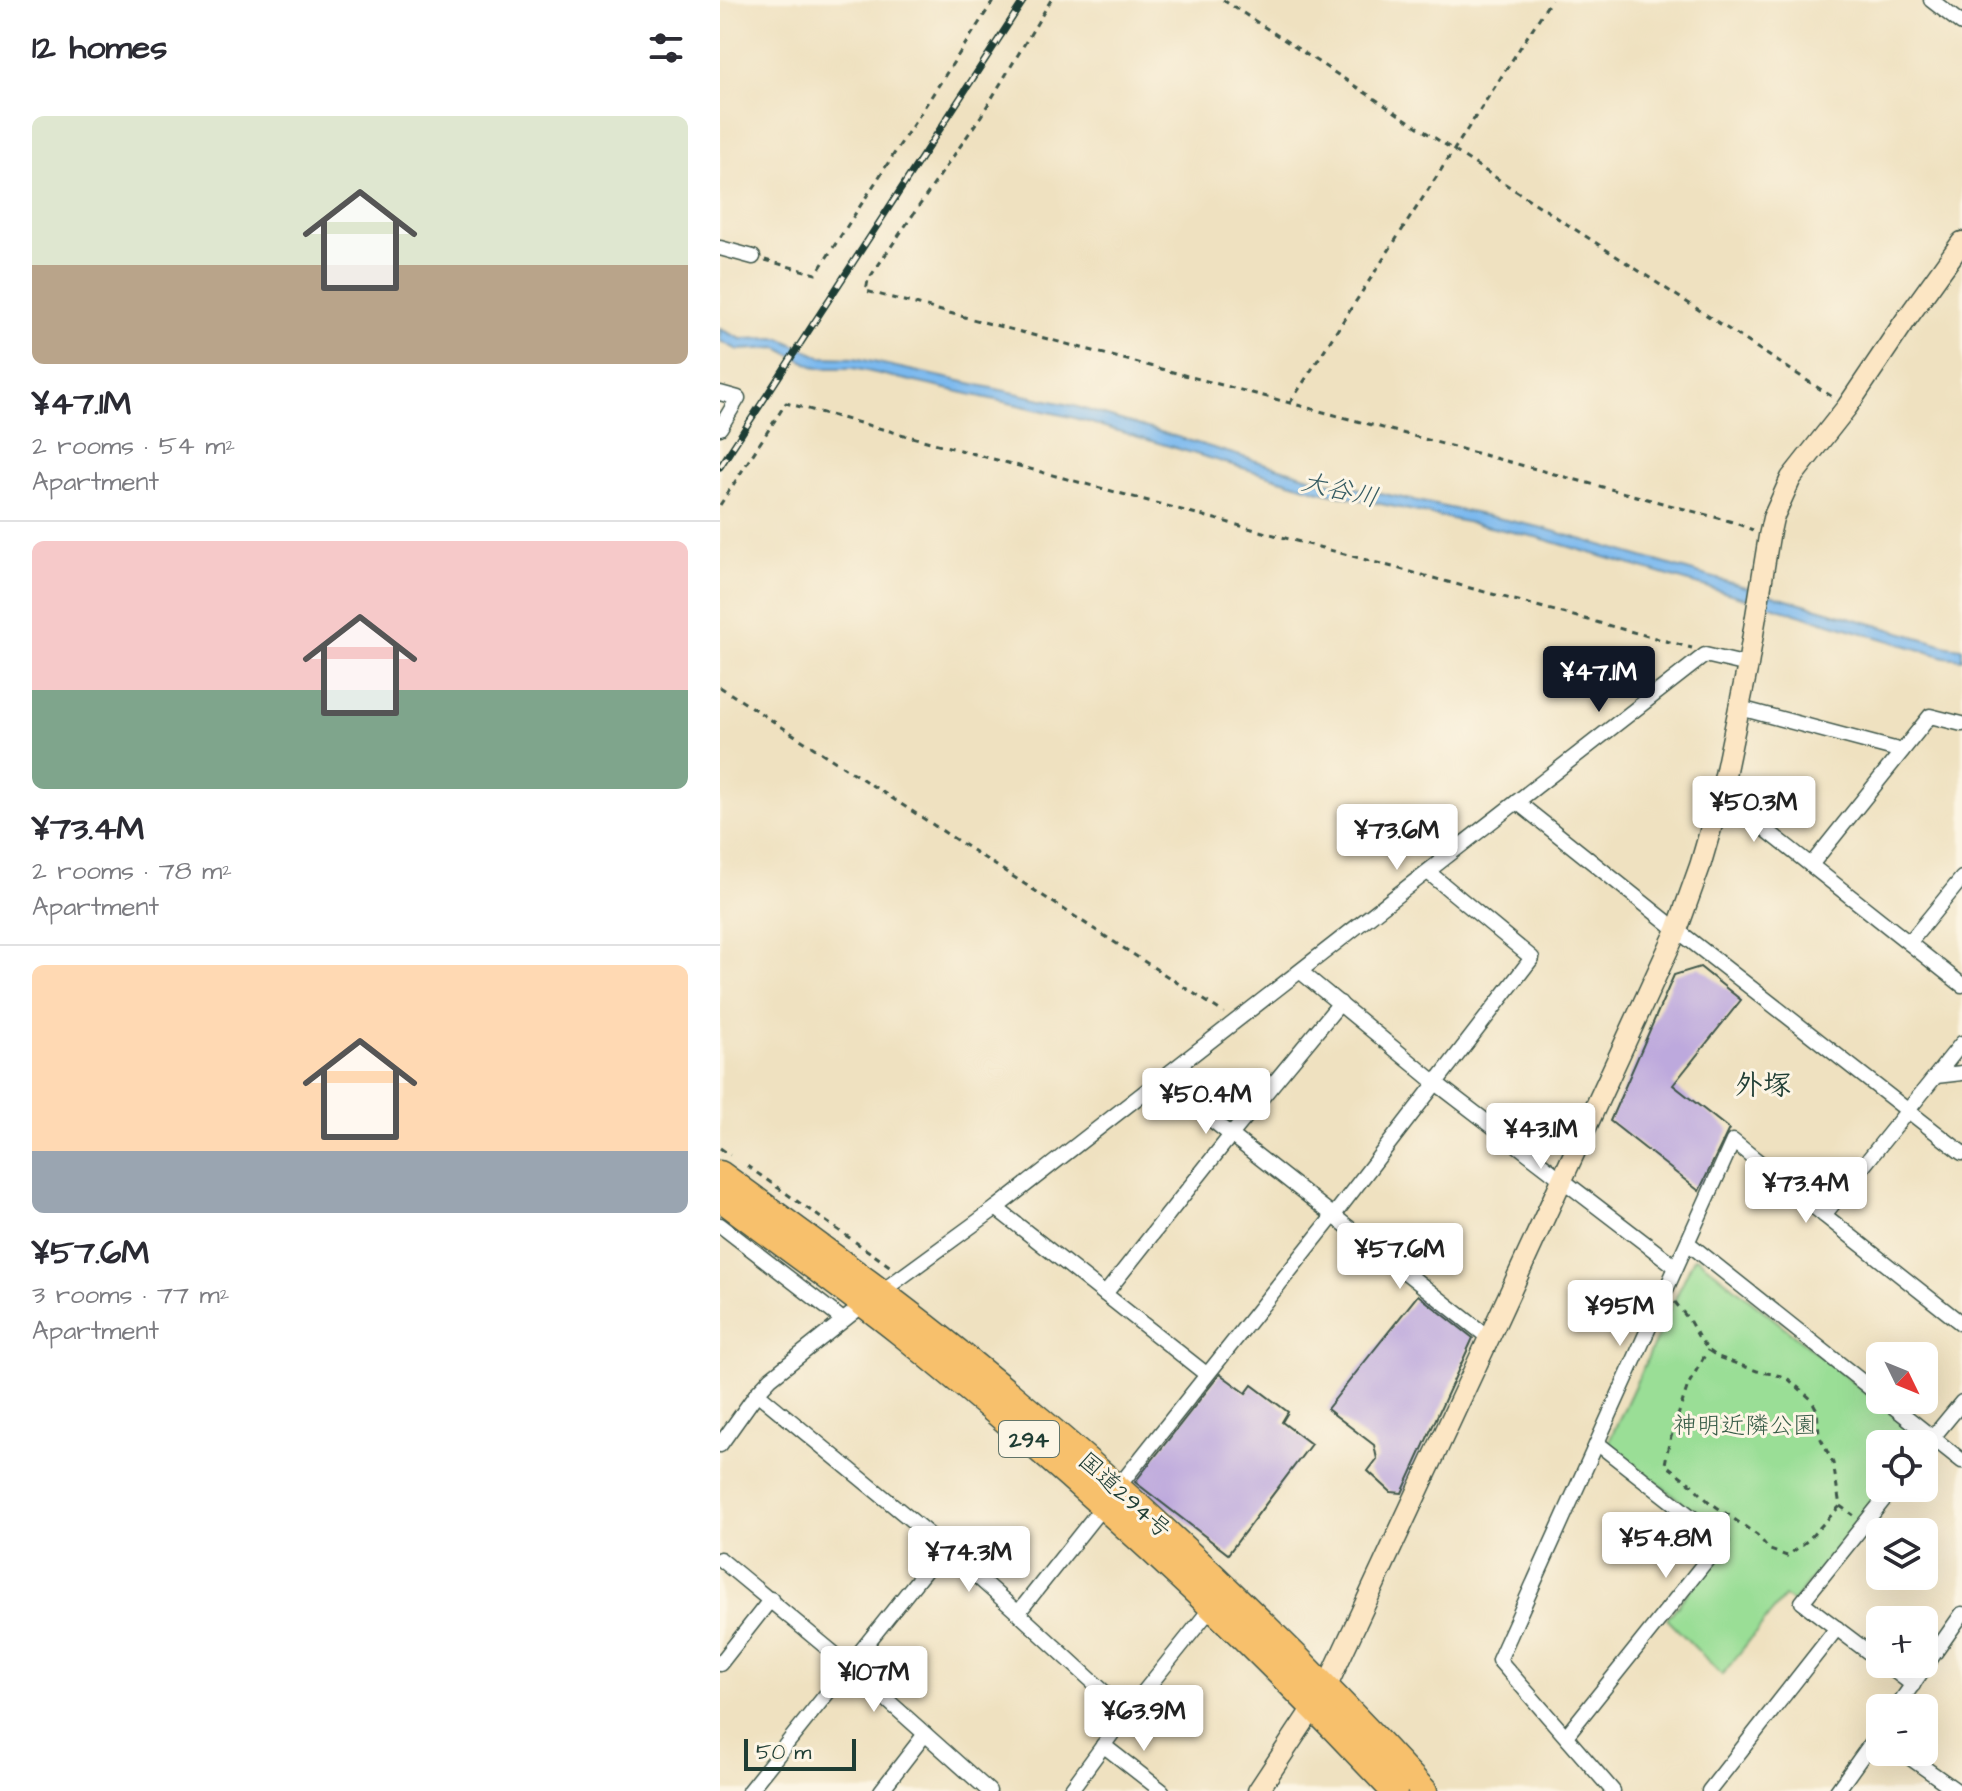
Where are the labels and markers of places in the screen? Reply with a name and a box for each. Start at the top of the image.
pin: ¥47.1M [1534,646,1664,714]
pin: ¥50.3M [1689,776,1819,844]
pin: ¥73.6M [1332,804,1462,872]
pin: ¥50.4M [1141,1068,1271,1136]
pin: ¥43.1M [1476,1103,1606,1171]
pin: ¥73.4M [1741,1157,1871,1225]
pin: ¥57.6M [1335,1223,1465,1291]
pin: ¥95M [1573,1280,1667,1348]
pin: ¥54.8M [1601,1512,1731,1580]
pin: ¥74.3M [904,1526,1034,1594]
pin: ¥107M [818,1646,930,1714]
pin: ¥63.9M [1079,1685,1209,1753]

